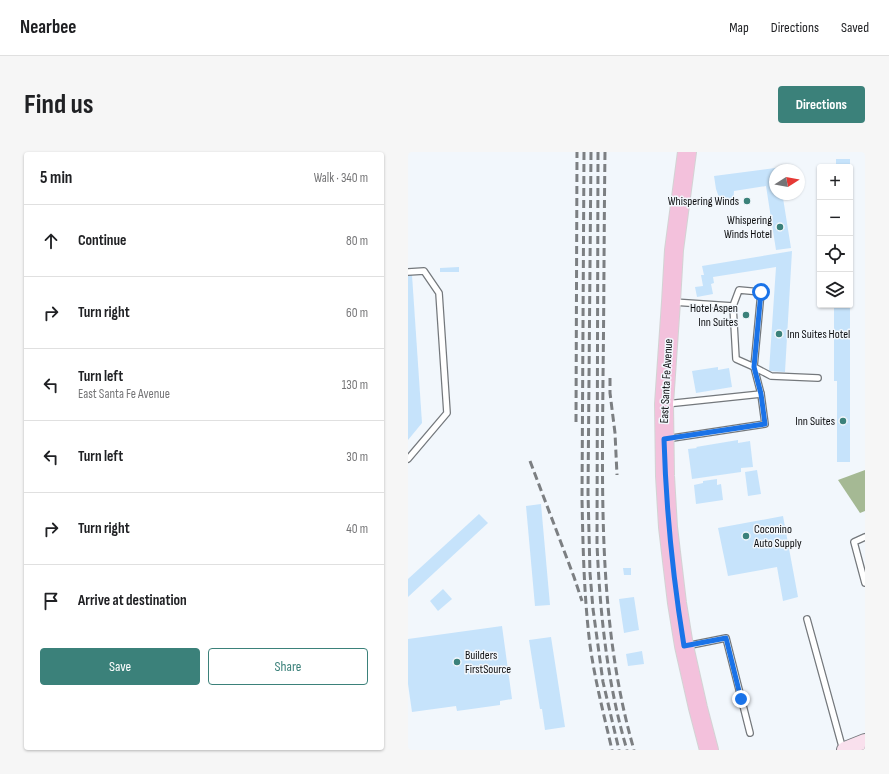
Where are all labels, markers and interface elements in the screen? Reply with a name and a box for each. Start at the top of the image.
text: Nearbee [20,16,76,39]
text: Map [729,19,749,36]
text: Directions [771,19,819,36]
text: Saved [841,19,869,36]
button: Directions [778,86,865,123]
text: Find us [24,88,93,121]
north arrow [769,164,805,200]
map controls [817,164,853,308]
button: + [817,164,853,200]
text: 5 min [40,168,72,188]
text: Walk · 340 m [314,170,368,186]
place label: Whispering Winds [668,194,739,209]
marker: Whispering Winds [742,196,752,206]
button: − [817,200,853,236]
place label: Whispering Winds Hotel [724,213,772,242]
marker: Whispering Winds Hotel [775,222,785,232]
icon: ahead [40,230,62,252]
text: Continue [78,231,127,250]
text: 80 m [346,233,368,249]
button: locate [817,236,853,272]
button: layers [817,272,853,308]
route start [752,283,770,301]
place label: Hotel Aspen Inn Suites [690,301,738,330]
icon: right [40,302,62,324]
text: Turn right [78,303,130,322]
text: 60 m [346,305,368,321]
marker: Hotel Aspen Inn Suites [741,310,751,320]
place label: Inn Suites Hotel [787,327,850,342]
marker: Inn Suites Hotel [774,329,784,339]
street label: East Santa Fe Avenue [657,338,676,424]
text: Turn left [78,367,123,386]
icon: left [40,374,62,396]
text: 130 m [342,377,368,393]
text: East Santa Fe Avenue [78,386,170,402]
place label: Inn Suites [795,414,835,429]
marker: Inn Suites [838,416,848,426]
icon: left [40,446,62,468]
text: Turn left [78,447,123,466]
text: 30 m [346,449,368,465]
icon: right [40,518,62,540]
text: Turn right [78,519,130,538]
text: 40 m [346,521,368,537]
place label: Coconino Auto Supply [753,522,802,551]
marker: Coconino Auto Supply [741,531,751,541]
icon: arrive [40,590,62,612]
text: Arrive at destination [78,591,187,610]
button: Save [40,648,200,685]
button: Share [208,648,368,685]
place label: Builders FirstSource [465,648,511,677]
marker: Builders FirstSource [452,657,462,667]
route end [732,690,750,708]

